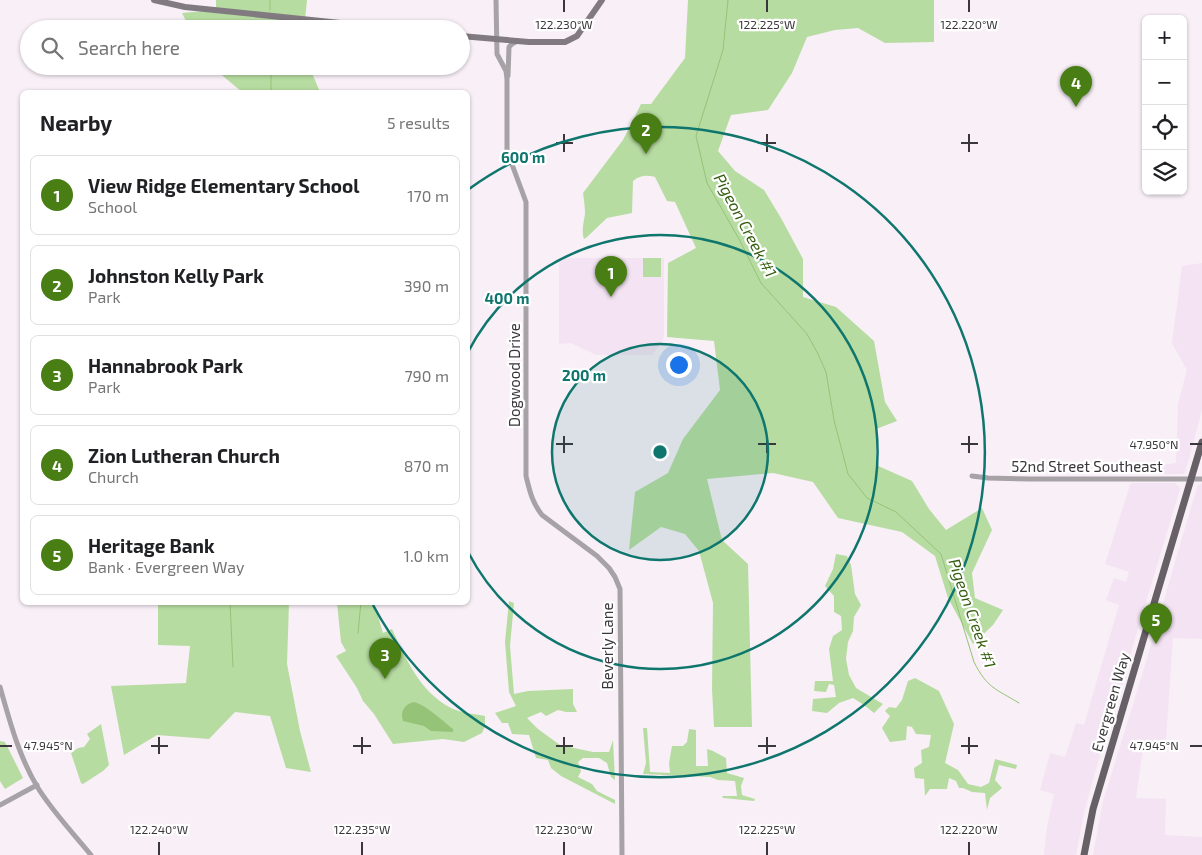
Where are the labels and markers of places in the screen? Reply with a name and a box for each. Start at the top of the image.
pin: 4 [1060,66,1092,107]
pin: 2 [630,113,662,154]
pin: 1 [595,256,627,297]
centre of rings [651,443,669,461]
pin: 5 [1140,603,1172,644]
pin: 3 [369,638,401,679]

